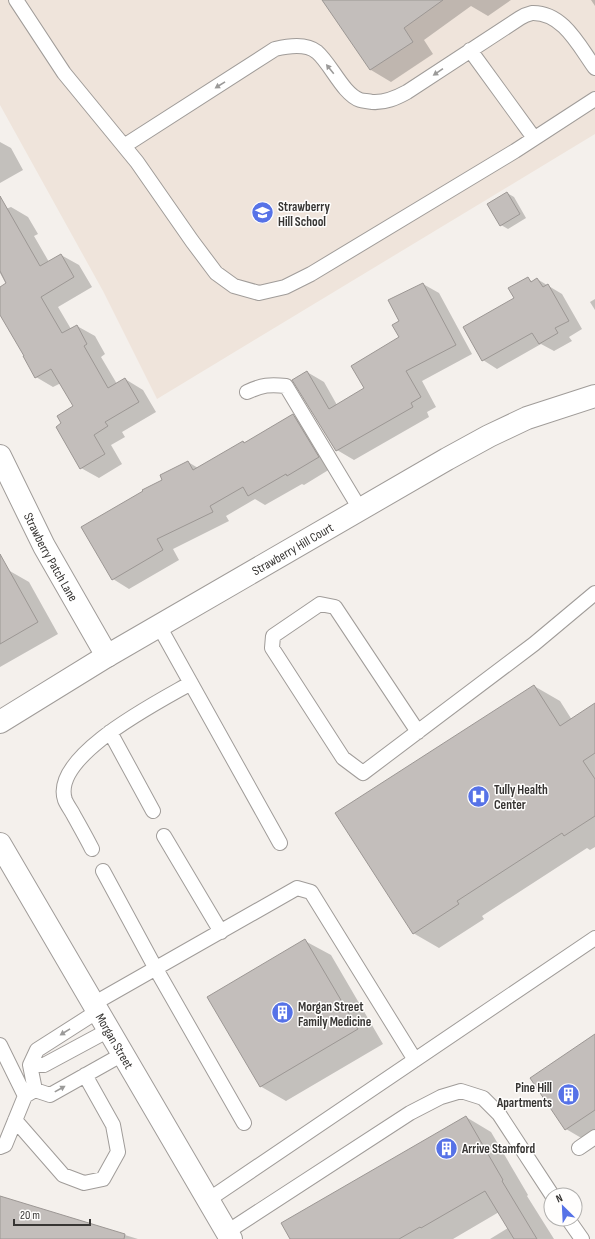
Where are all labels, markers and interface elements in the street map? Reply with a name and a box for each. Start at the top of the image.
one-way arrow [326,63,334,74]
one-way arrow [432,68,443,76]
one-way arrow [215,81,225,89]
place label: Strawberry Hill School [278,199,330,230]
school or university icon: Strawberry Hill School [249,200,275,226]
street label: Strawberry Patch Lane [20,510,81,604]
street label: Strawberry Hill Court [249,520,337,579]
place label: Tully Health Center [494,782,548,813]
hospital icon: Tully Health Center [465,783,491,809]
place label: Morgan Street Family Medicine [298,999,372,1030]
building icon: Morgan Street Family Medicine [269,1000,295,1026]
street label: Morgan Street [92,1011,137,1072]
one-way arrow [59,1029,71,1036]
place label: Pine Hill Apartments [496,1080,552,1111]
building icon: Pine Hill Apartments [555,1081,581,1107]
one-way arrow [54,1086,66,1093]
building icon: Arrive Stamford [434,1135,460,1161]
place label: Arrive Stamford [461,1141,535,1157]
north arrow [543,1187,583,1227]
text: N [554,1191,565,1205]
scale bar [14,1201,90,1227]
text: 20 m [20,1208,40,1223]

